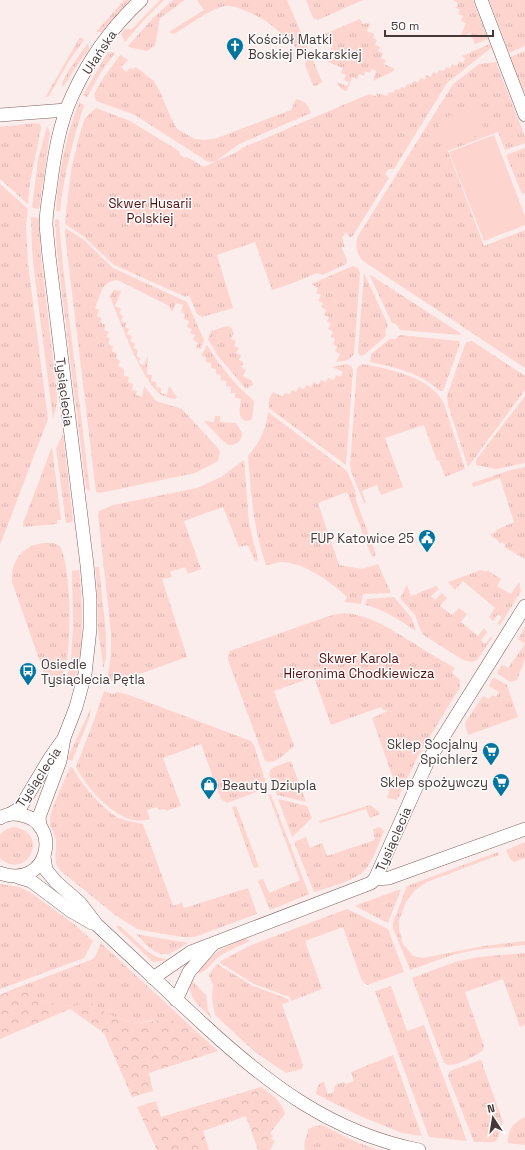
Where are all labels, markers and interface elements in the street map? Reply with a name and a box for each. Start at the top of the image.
scale bar [385,12,493,38]
text: 50 m [391,18,419,34]
street label: Ułańska [78,26,121,78]
place label: Kościół Matki Boskiej Piekarskiej [248,31,362,63]
church icon: Kościół Matki Boskiej Piekarskiej [225,36,245,61]
park label: Skwer Husarii Polskiej [108,195,192,227]
street label: Tysiąclecia [52,357,77,428]
public building icon: FUP Katowice 25 [417,528,437,553]
place label: FUP Katowice 25 [310,530,414,547]
park label: Skwer Karola Hieronima Chodkiewicza [283,650,435,682]
place label: Osiedle Tysiąclecia Pętla [41,656,146,688]
bus stop icon: Osiedle Tysiąclecia Pętla [18,661,38,686]
place label: Sklep Socjalny Spichlerz [387,736,478,768]
supermarket icon: Sklep Socjalny Spichlerz [481,741,501,766]
street label: Tysiąclecia [12,743,65,811]
supermarket icon: Sklep spożywczy [491,772,511,797]
place label: Sklep spożywczy [380,774,488,791]
shop icon: Beauty Dziupla [199,775,219,800]
place label: Beauty Dziupla [222,777,317,794]
street label: Tysiąclecia [372,804,415,874]
north arrow [473,1098,513,1138]
text: N [486,1101,496,1116]

